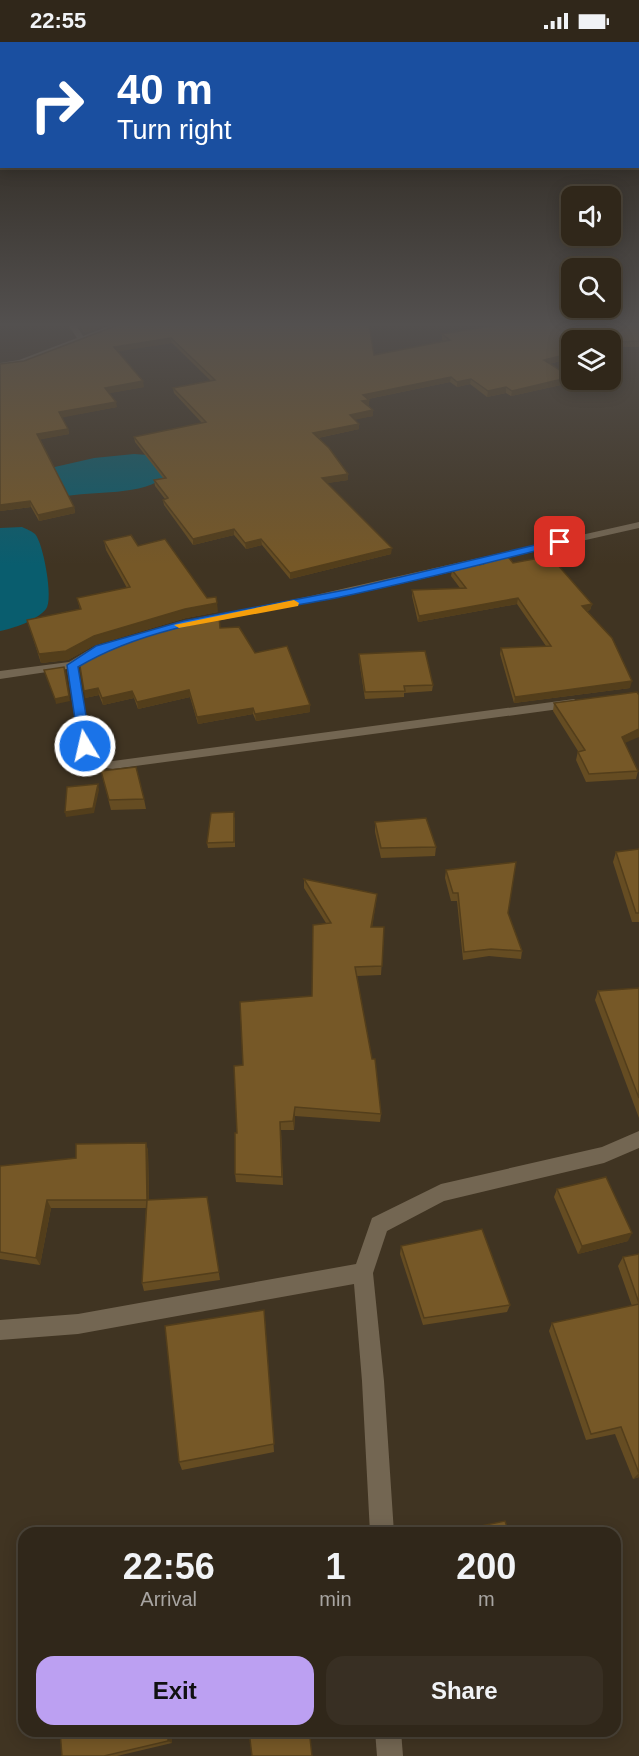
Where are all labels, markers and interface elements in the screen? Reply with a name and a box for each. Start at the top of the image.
text: 22:55 [30,8,86,33]
icon: right [18,66,96,144]
text: 40 m [117,66,213,113]
text: Turn right [117,115,232,145]
map controls [561,186,621,390]
button: sound [561,186,621,246]
button: search [561,258,621,318]
button: layers [561,330,621,390]
pin [534,516,585,567]
icon: arrive [543,525,576,558]
position arrow [53,714,117,778]
text: 22:56 [123,1546,215,1587]
text: 1 [325,1546,345,1587]
text: 200 [456,1546,516,1587]
text: Arrival [140,1588,197,1610]
text: min [319,1588,352,1610]
text: m [478,1588,495,1610]
button: Exit [36,1656,314,1725]
button: Share [326,1656,603,1725]

